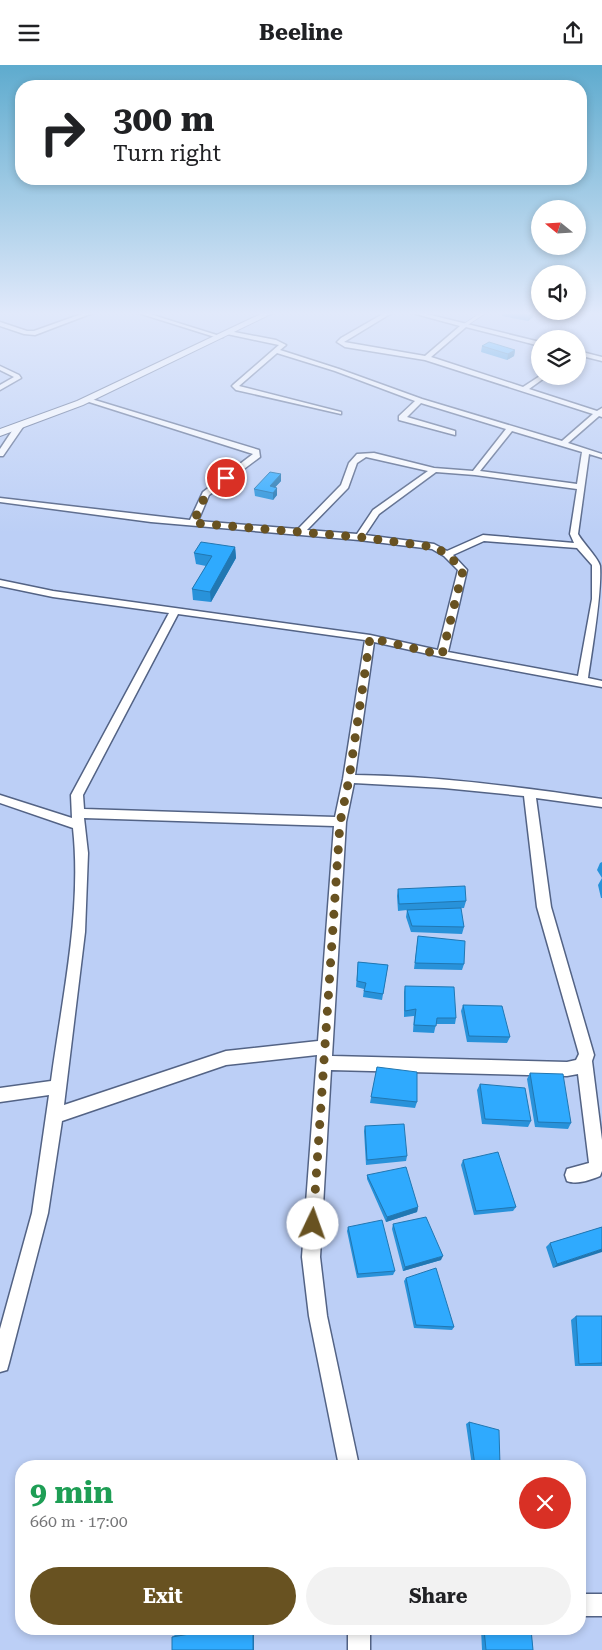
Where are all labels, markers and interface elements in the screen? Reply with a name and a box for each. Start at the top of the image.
icon: menu [15,19,43,47]
icon: share [559,19,587,47]
text: Beeline [259,20,343,45]
text: 300 m [113,99,214,140]
icon: right [30,100,95,165]
text: Turn right [113,141,221,166]
north arrow [531,200,586,255]
map controls [531,200,586,385]
button: sound [531,265,586,320]
button: layers [531,330,586,385]
pin [205,457,247,499]
icon: arrive [212,464,240,492]
position arrow [286,1197,338,1249]
text: 9 min [30,1475,113,1510]
button: close [519,1477,571,1529]
text: 660 m · 17:00 [30,1512,128,1531]
button: Exit [30,1567,296,1625]
button: Share [306,1567,571,1625]

